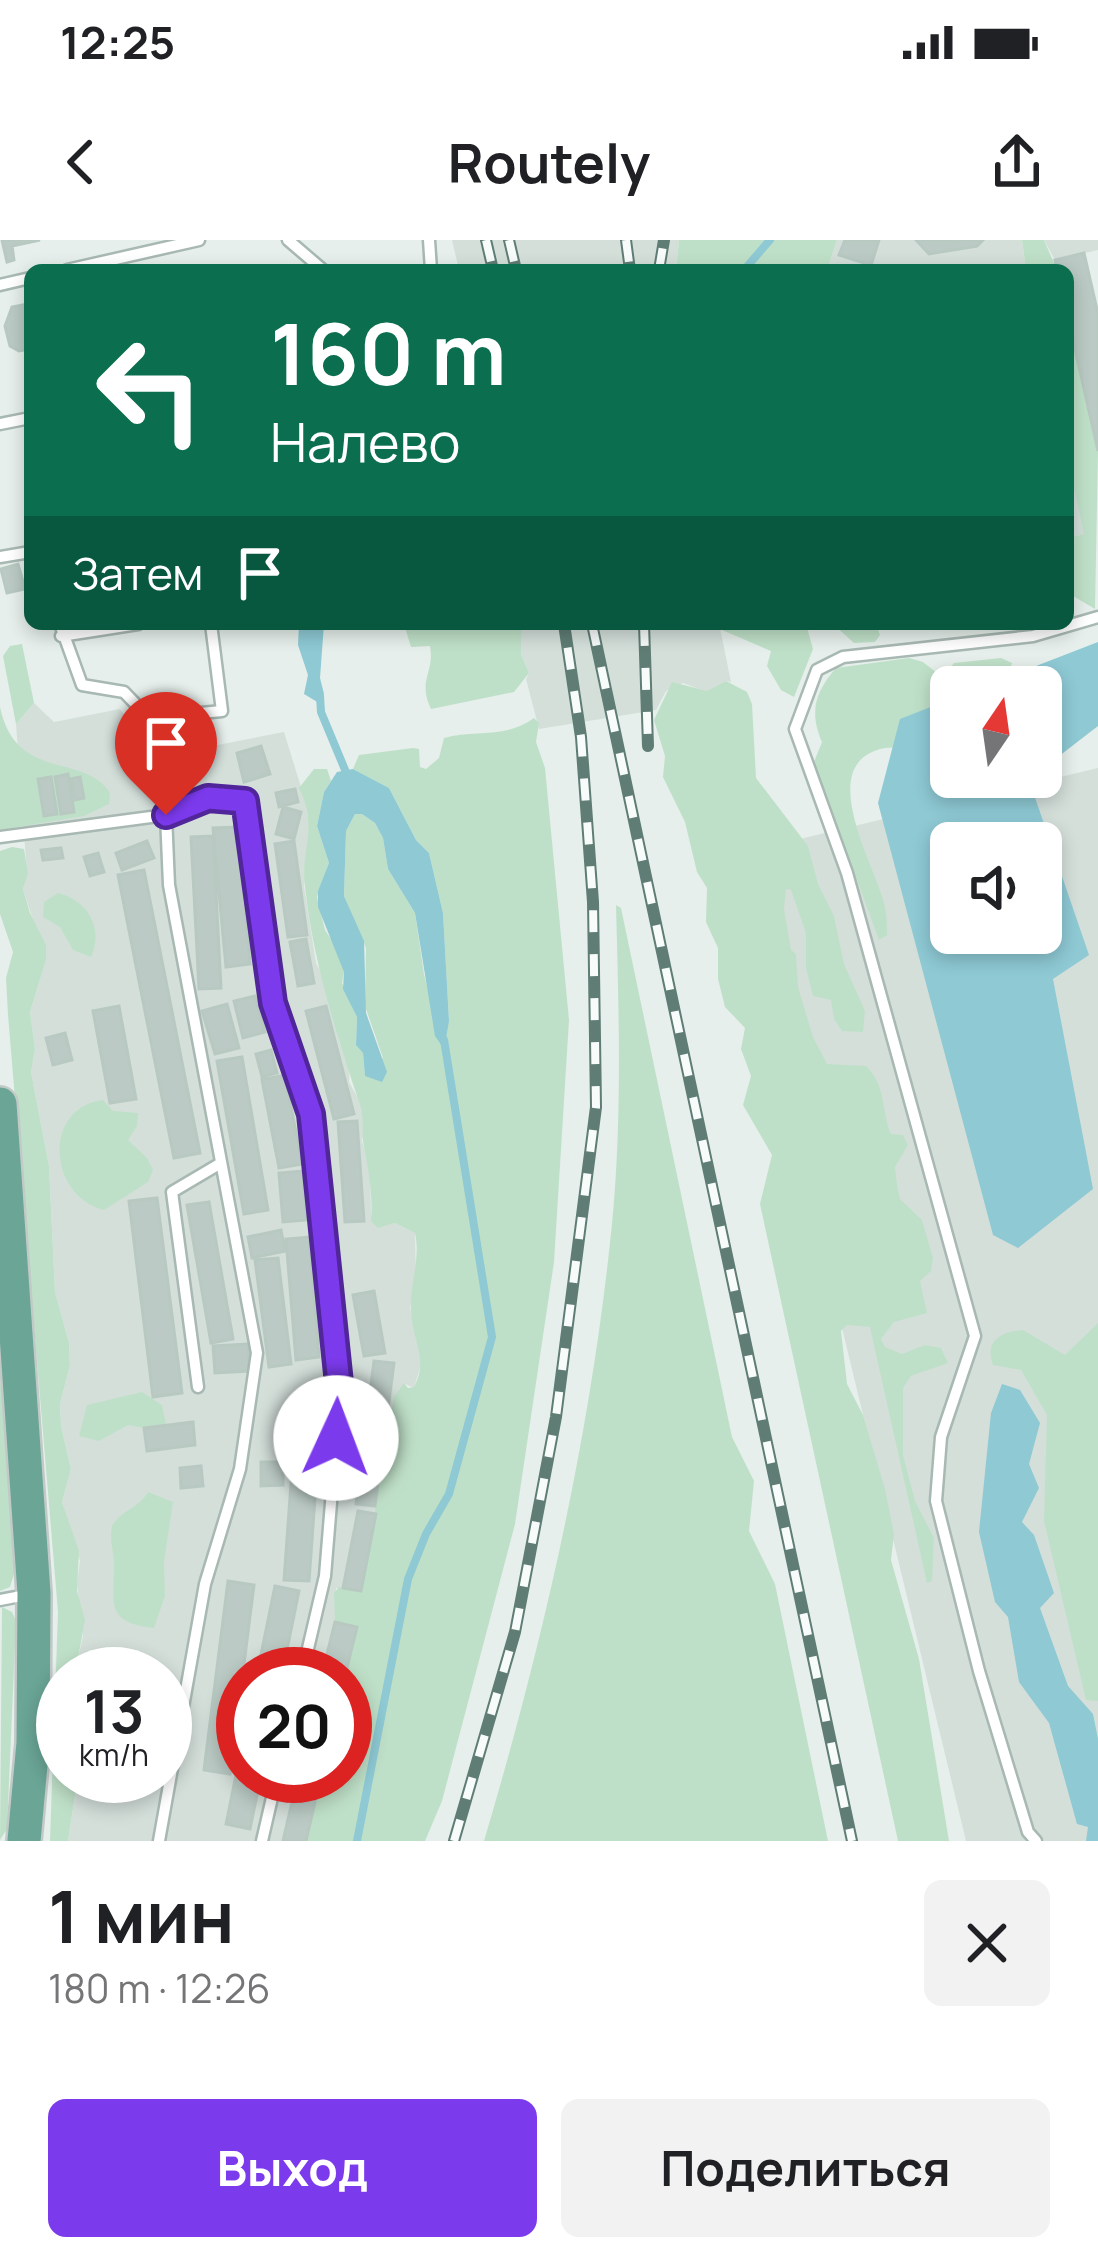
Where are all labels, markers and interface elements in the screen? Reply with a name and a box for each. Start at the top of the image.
text: 12:25 [60,11,175,73]
text: Routely [448,125,650,199]
icon: back [48,129,114,195]
icon: share [984,129,1050,195]
text: 160 m [270,295,507,410]
icon: left [72,312,228,468]
text: Налево [270,404,460,478]
icon: arrive [227,540,293,606]
text: Затем [72,542,203,604]
north arrow [930,666,1062,798]
map controls [930,666,1062,954]
pin [115,692,217,815]
icon: arrive [133,710,199,776]
button: sound [930,822,1062,954]
position arrow [273,1375,399,1501]
speed limit sign: 20 [216,1647,372,1803]
text: 13 [83,1669,145,1751]
text: km/h [79,1734,149,1775]
text: 1 мин [48,1866,235,1965]
button: close [924,1880,1050,2006]
text: 180 m · 12:26 [48,1961,270,2015]
button: Выход [48,2099,537,2237]
button: Поделиться [561,2099,1050,2237]

